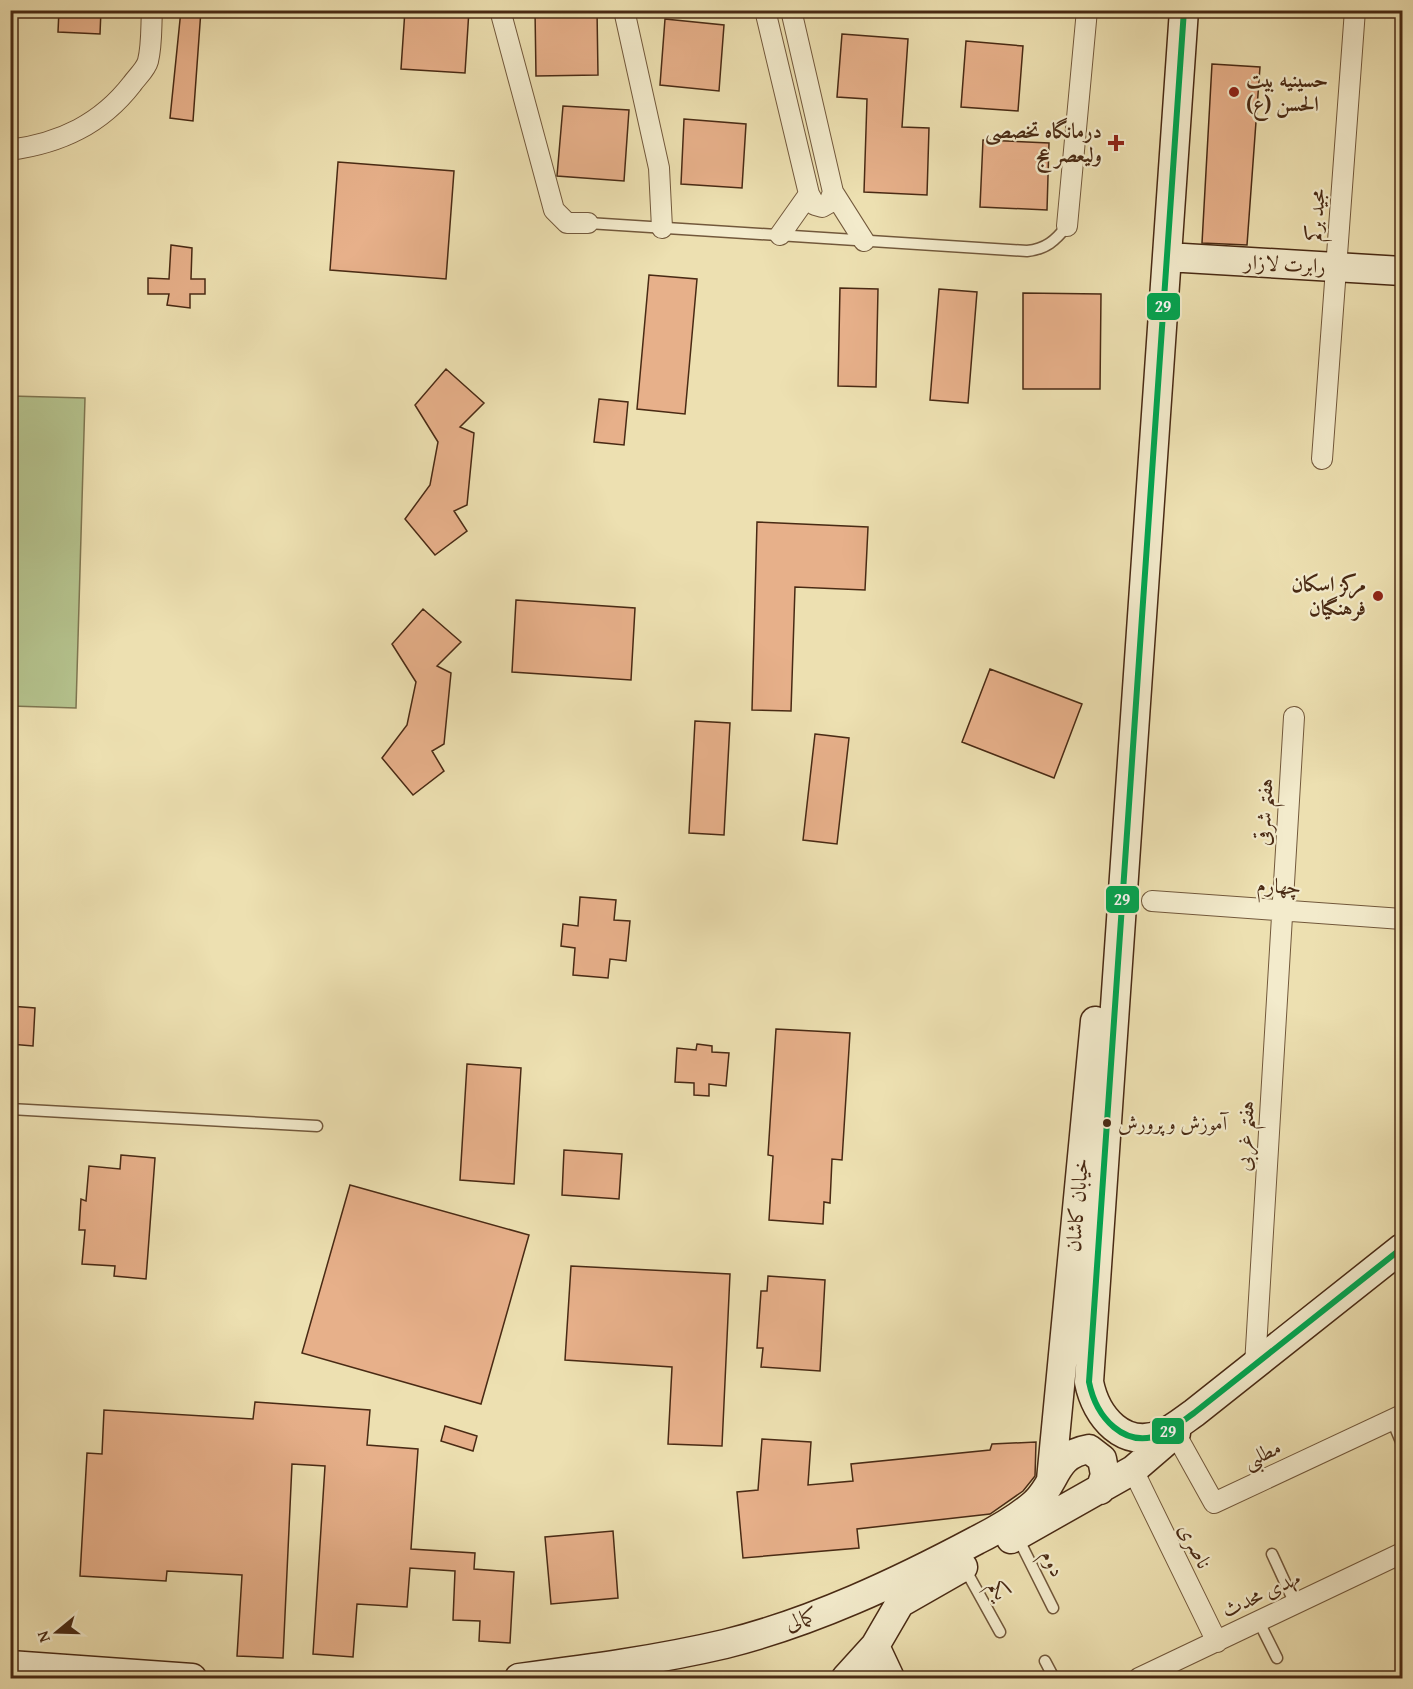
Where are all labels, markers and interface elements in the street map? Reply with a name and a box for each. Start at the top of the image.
place label: حسینیه بیت الحسن (ع) [1246,64,1328,121]
marker: حسینیه بیت الحسن (ع) [1227,85,1241,99]
place label: درمانگاه تخصصی ولیعصر عج [985,115,1102,173]
marker: درمانگاه تخصصی ولیعصر عج [1107,134,1125,152]
street label: مجید برکم [1298,187,1336,242]
street label: رابرت لازار [1241,246,1327,281]
line badge: 29 [1146,292,1181,321]
text: 29 [1155,294,1171,318]
place label: مرکز اسکان فرهنگیان [1291,568,1366,623]
marker: مرکز اسکان فرهنگیان [1371,589,1385,603]
street label: هفتم شرقی [1246,777,1287,847]
street label: چهارم [1255,868,1302,906]
line badge: 29 [1105,885,1140,914]
text: 29 [1114,887,1130,911]
street label: هفتم غربی [1227,1100,1268,1173]
place label: آموزش و پرورش [1118,1108,1230,1137]
marker: آموزش و پرورش [1101,1117,1113,1129]
street label: خیابان کاشان [1057,1157,1096,1253]
line badge: 29 [1151,1417,1185,1445]
text: 29 [1160,1419,1176,1443]
street label: مطلبی [1237,1431,1287,1478]
street label: ناصری [1171,1518,1220,1574]
street label: دوم [1031,1544,1073,1583]
street label: مهدی محدث [1216,1562,1305,1625]
street label: یکم [977,1574,1018,1608]
street label: کمالی [781,1599,821,1638]
north arrow [27,1602,87,1662]
text: N [30,1628,56,1646]

